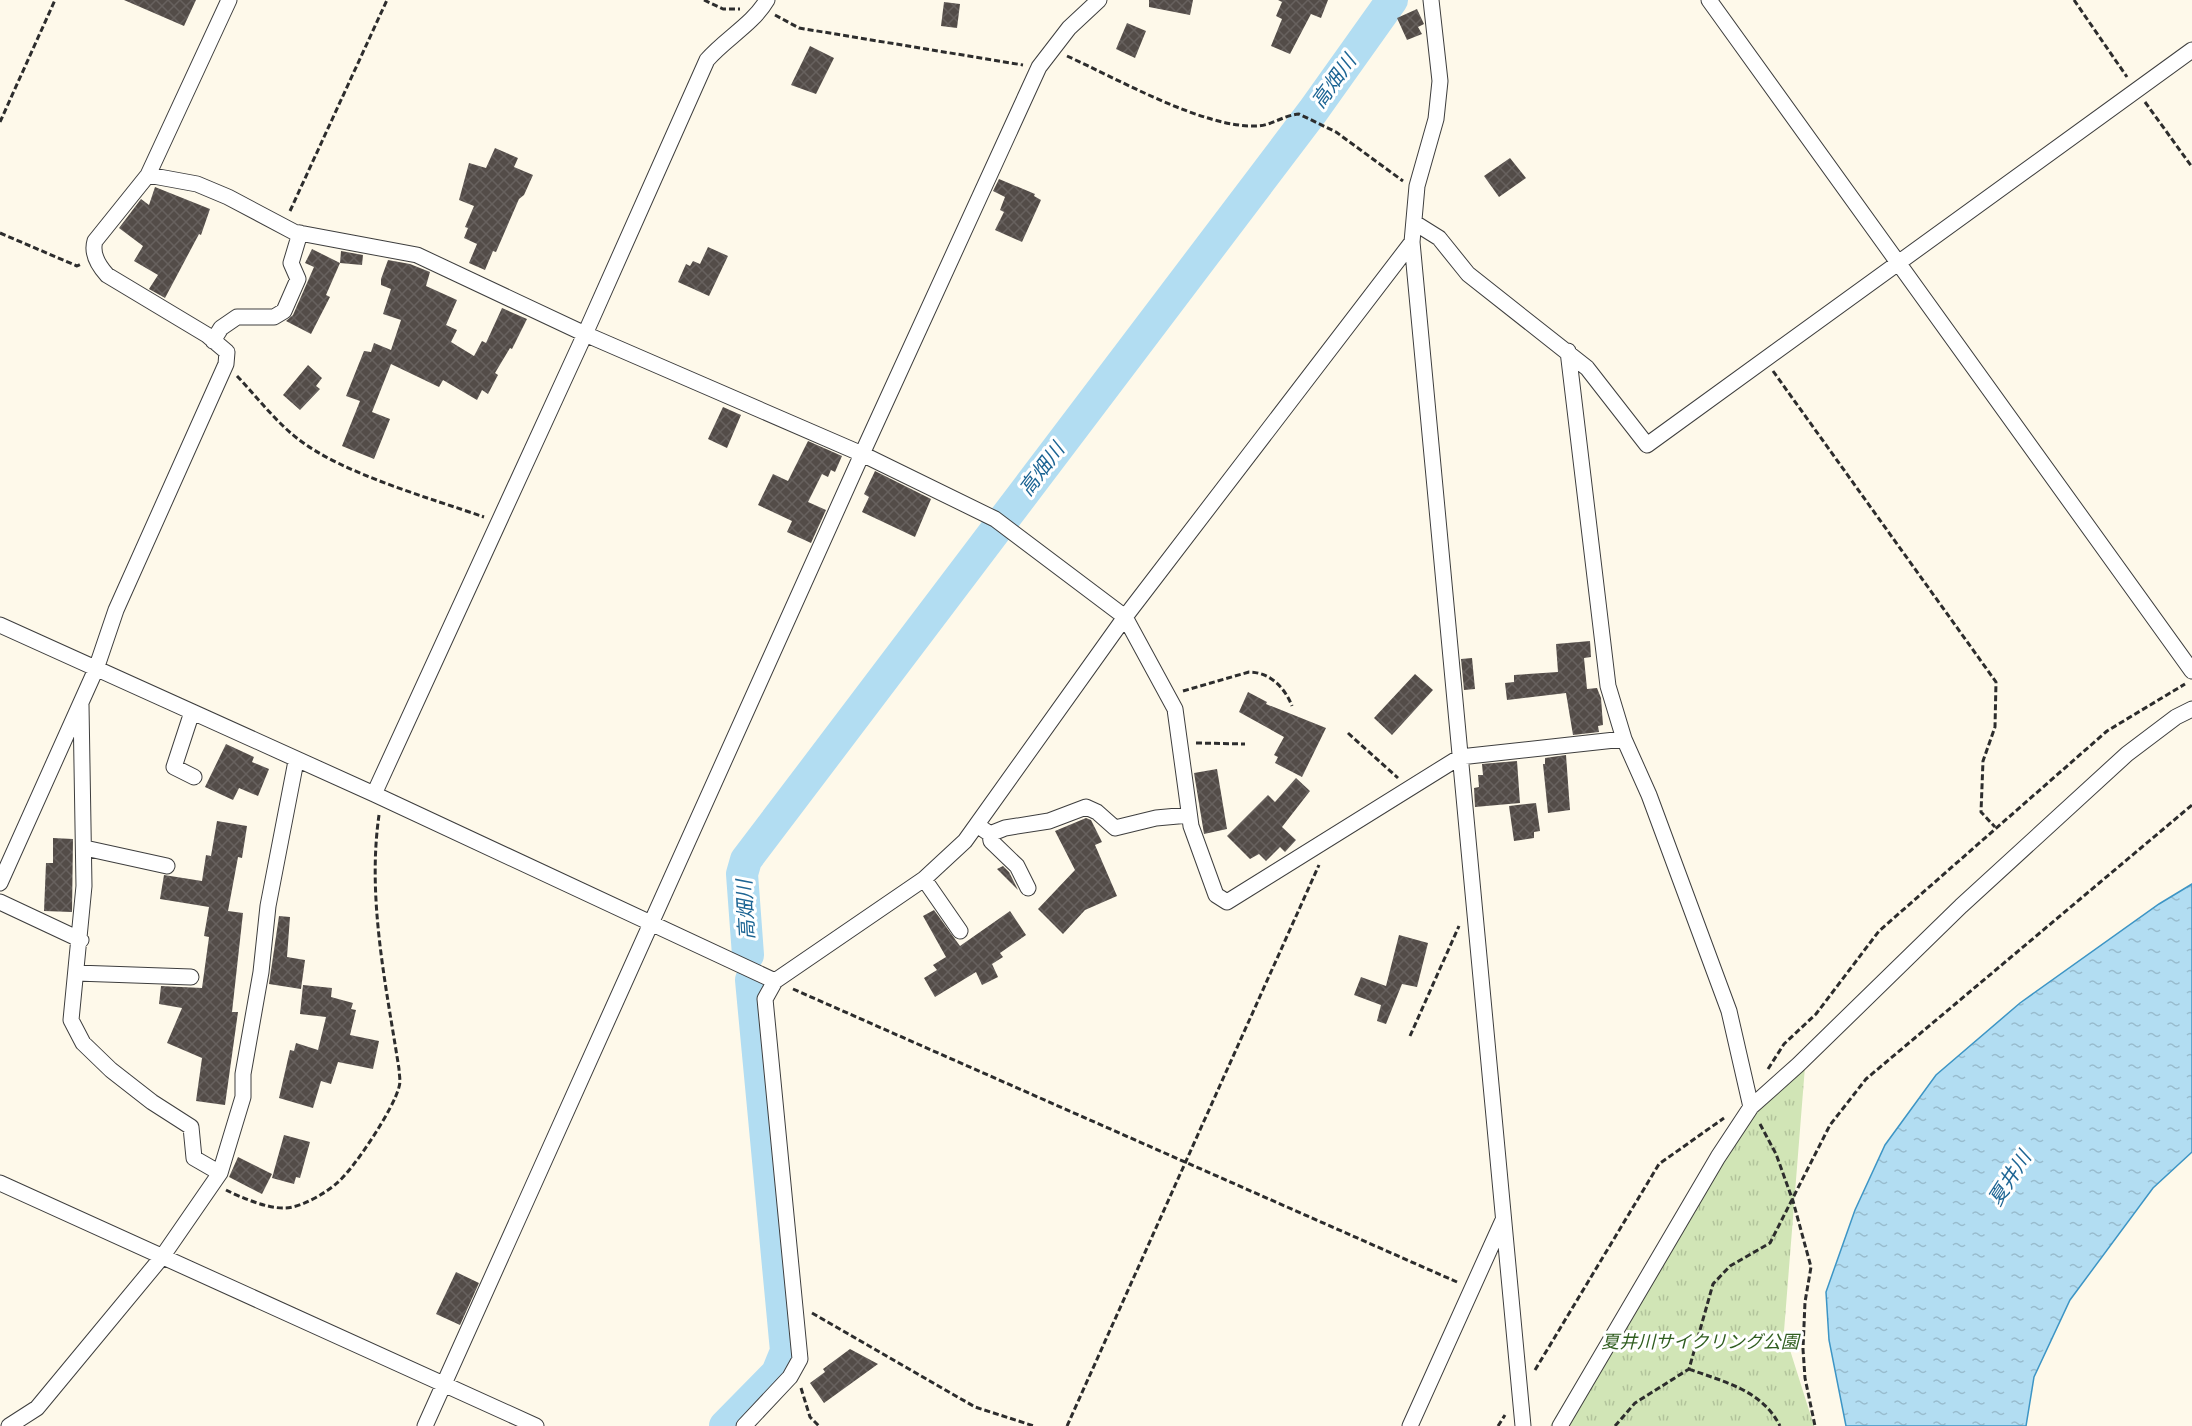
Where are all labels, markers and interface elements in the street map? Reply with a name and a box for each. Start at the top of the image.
water label: 高畑川 [1305,48,1362,113]
water label: 高畑川 [1013,436,1070,500]
water label: 高畑川 [731,877,759,941]
water label: 夏井川 [1982,1144,2037,1210]
park label: 夏井川サイクリング公園 [1601,1330,1802,1353]

